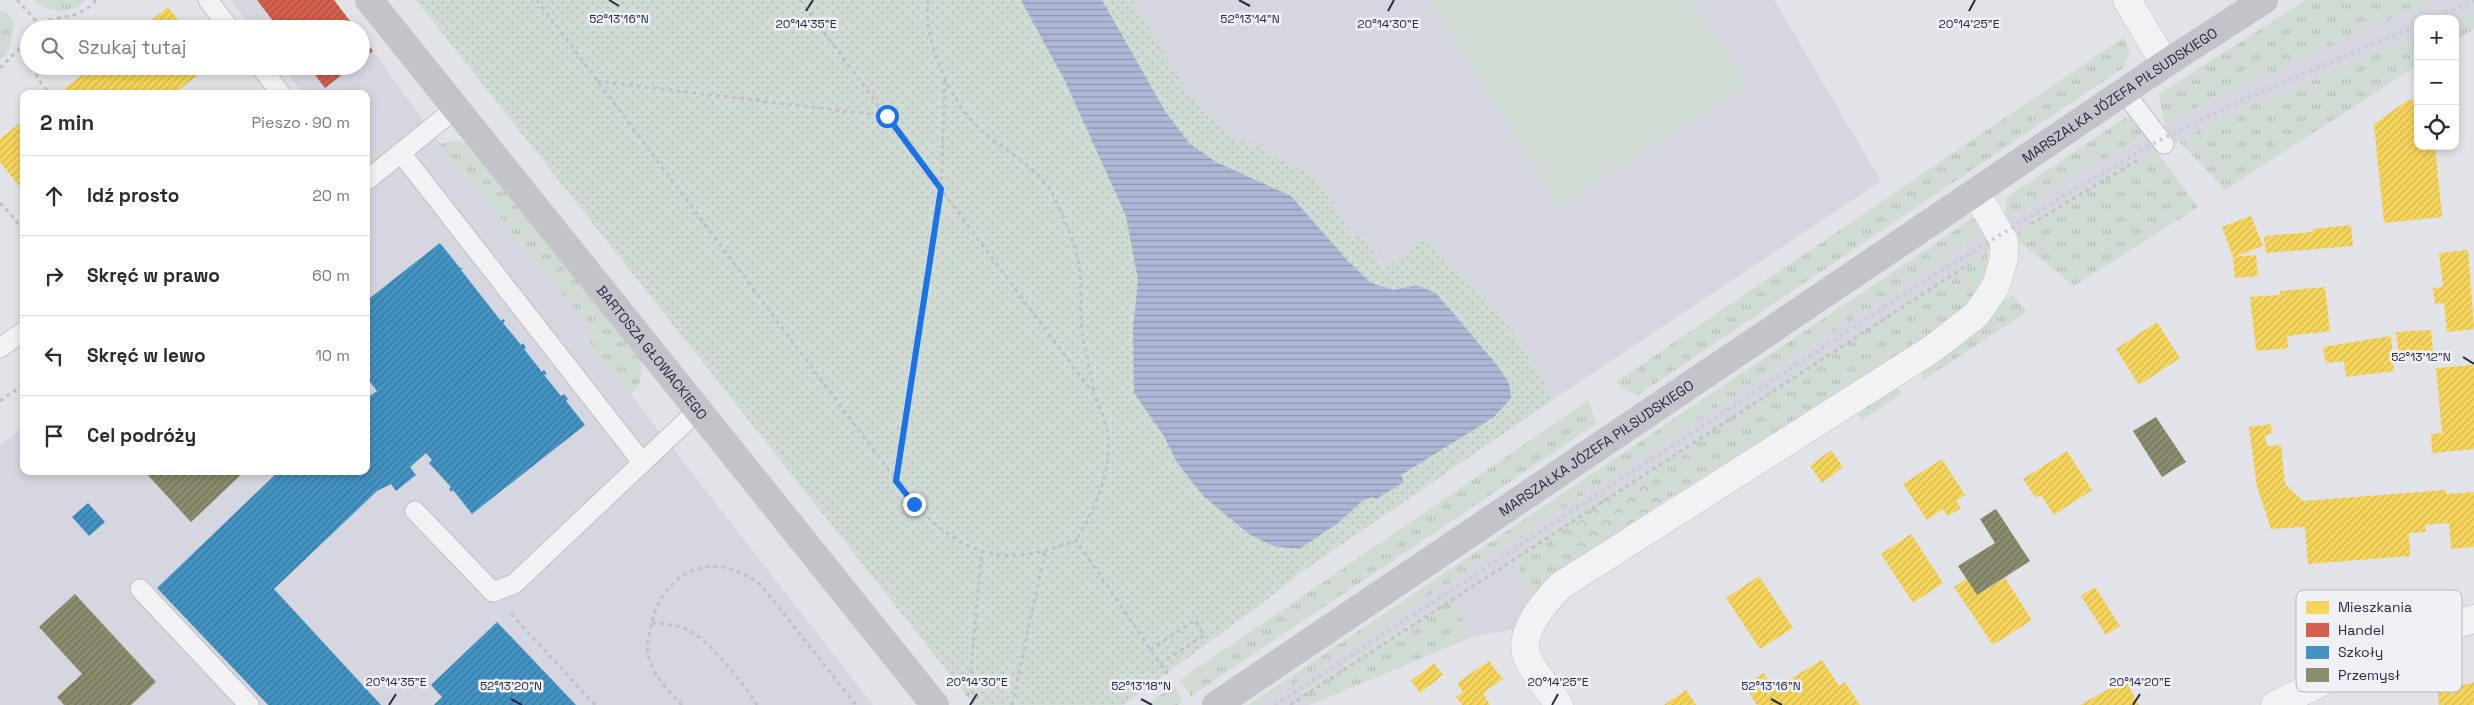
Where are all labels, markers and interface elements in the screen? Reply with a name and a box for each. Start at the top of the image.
text: 52°13'16"N [589,11,649,27]
text: 52°13'14"N [1220,11,1280,27]
map controls [2414,15,2459,150]
button: + [2414,15,2459,60]
text: 20°14'35"E [776,16,837,32]
text: 20°14'30"E [1357,16,1419,32]
text: 20°14'25"E [1939,16,2000,32]
search box [20,20,370,75]
street label: MARSZAŁKA JÓZEFA PIŁSUDSKIEGO [2018,24,2221,167]
icon: search [38,34,66,62]
text: Szukaj tutaj [78,35,186,60]
button: − [2414,60,2459,105]
route start [876,105,899,128]
button: locate [2414,105,2459,150]
text: 2 min [40,109,94,136]
text: Pieszo · 90 m [252,112,350,133]
icon: ahead [40,182,68,210]
text: Idź prosto [87,183,179,208]
text: 20 m [312,185,350,206]
icon: right [40,262,68,290]
text: Skręć w prawo [87,263,220,288]
text: 60 m [312,265,350,286]
street label: BARTOSZA GŁOWACKIEGO [593,282,711,423]
icon: left [40,342,68,370]
text: Skręć w lewo [87,343,206,368]
text: 10 m [315,345,350,366]
text: 52°13'12"N [2391,349,2451,365]
street label: MARSZAŁKA JÓZEFA PIŁSUDSKIEGO [1495,376,1697,520]
icon: arrive [40,422,68,450]
text: Cel podróży [87,423,196,448]
route end [903,493,926,516]
legend [2296,590,2462,692]
text: Mieszkania [2338,598,2412,616]
text: Handel [2338,621,2385,639]
text: Szkoły [2338,643,2383,661]
text: Przemysł [2338,666,2400,684]
text: 20°14'35"E [366,674,427,690]
text: 20°14'30"E [946,674,1008,690]
text: 20°14'25"E [1528,674,1589,690]
text: 20°14'20"E [2109,674,2171,690]
text: 52°13'20"N [480,678,542,694]
text: 52°13'18"N [1111,678,1171,694]
text: 52°13'16"N [1741,678,1801,694]

